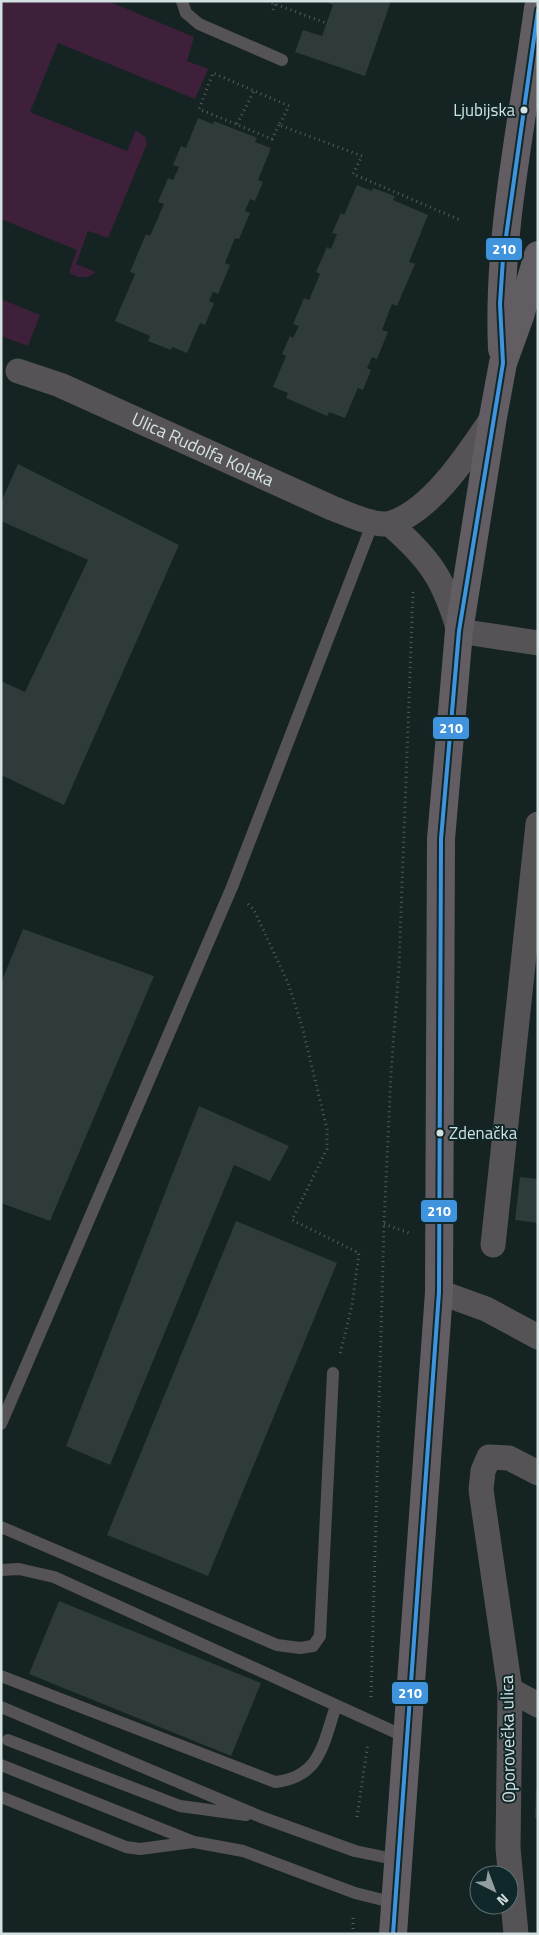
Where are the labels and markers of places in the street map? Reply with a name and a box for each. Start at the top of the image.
place label: Ljubijska [453,97,515,123]
marker: Ljubijska [519,105,529,115]
place label: Zdenačka [449,1120,518,1146]
marker: Zdenačka [435,1128,445,1138]

